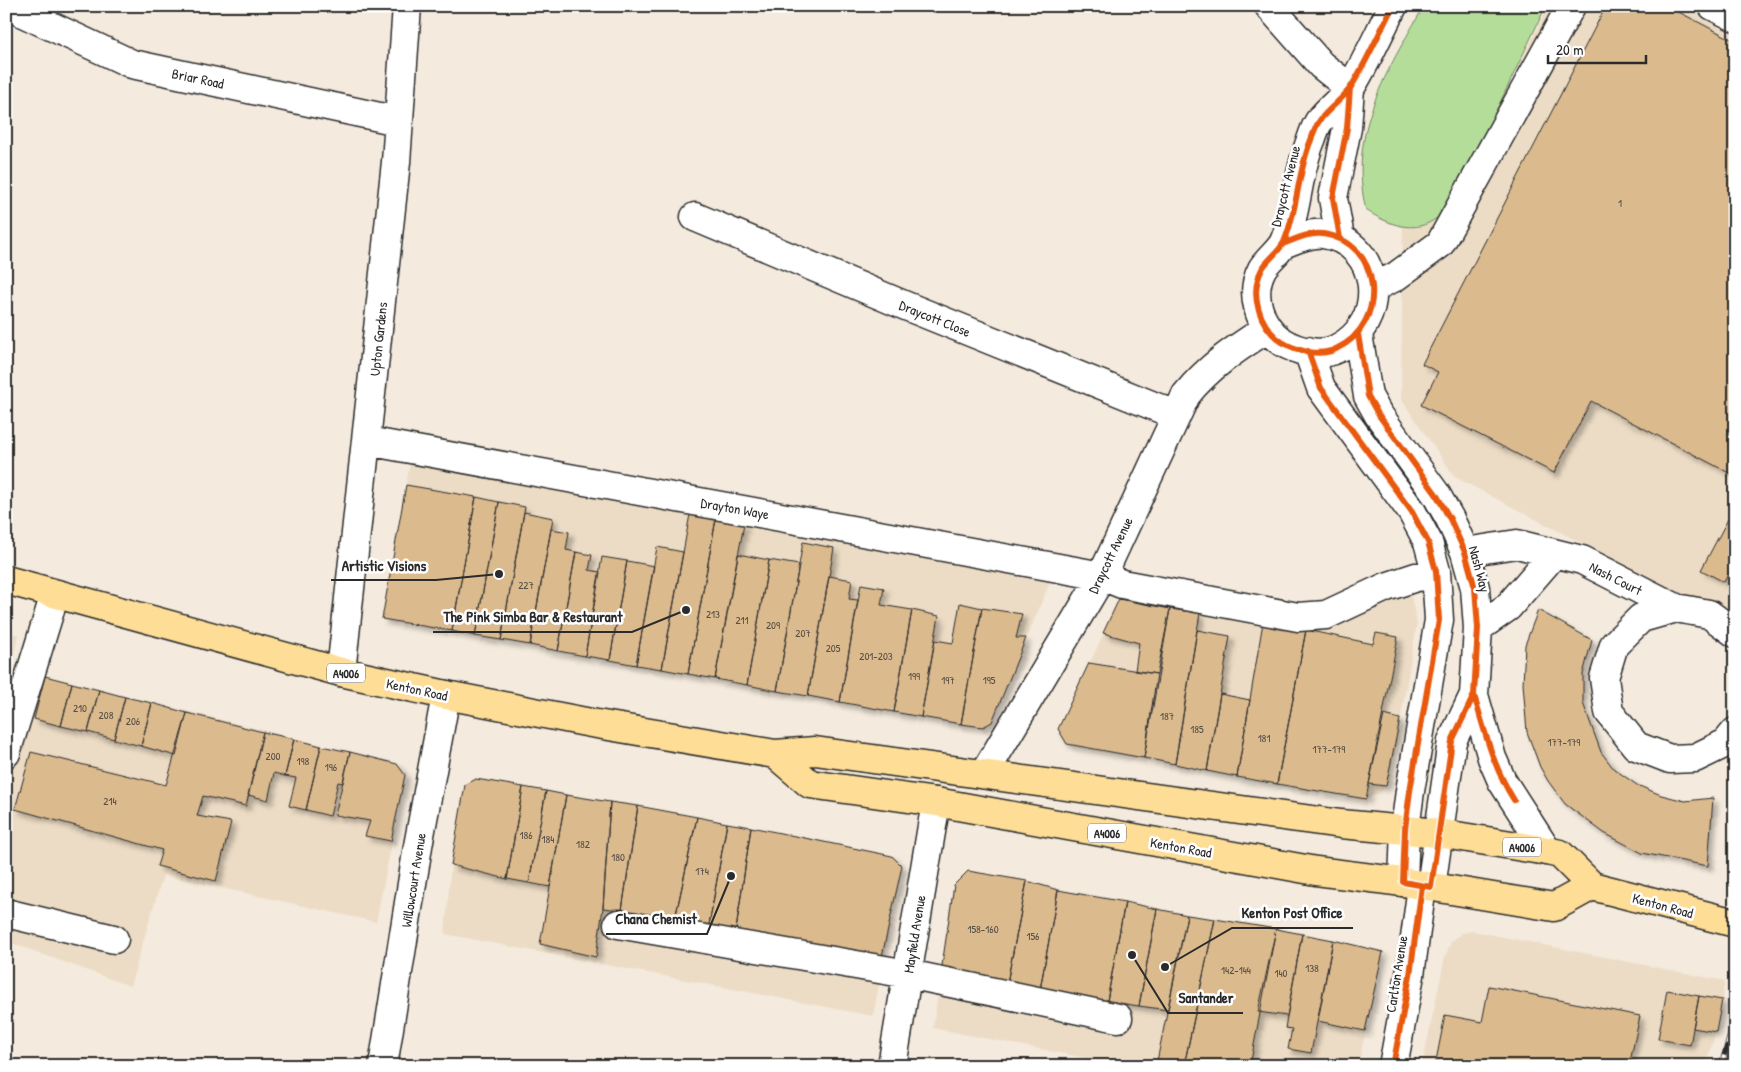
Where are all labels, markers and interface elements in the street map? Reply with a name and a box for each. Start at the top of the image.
scale bar [1548,32,1646,64]
text: 20 m [1556,39,1583,60]
street label: Briar Road [170,63,226,93]
street label: Draycott Avenue [1266,143,1305,229]
house number: 1 [1618,196,1622,210]
street label: Draycott Close [896,295,974,342]
street label: Upton Gardens [365,301,392,377]
street label: Drayton Waye [699,493,771,524]
street label: Draycott Avenue [1083,513,1138,597]
street label: Nash Way [1464,544,1495,595]
callout: Artistic Visions [331,550,436,580]
text: Artistic Visions [342,555,427,576]
street label: Nash Court [1586,557,1646,599]
house number: 227 [518,578,534,592]
callout: The Pink Simba Bar & Restaurant [433,602,632,632]
text: The Pink Simba Bar & Restaurant [442,606,623,627]
house number: 213 [706,607,720,621]
house number: 211 [735,613,749,627]
house number: 209 [766,618,780,632]
house number: 207 [795,626,811,640]
house number: 205 [826,641,841,655]
house number: 201-203 [859,649,893,663]
road number: A4006 [327,664,365,682]
house number: 199 [908,669,920,683]
street label: Kenton Road [385,673,450,705]
house number: 197 [941,673,955,687]
house number: 195 [983,673,996,687]
house number: 210 [73,701,87,715]
house number: 208 [99,708,114,722]
house number: 187 [1160,709,1174,723]
house number: 206 [126,714,141,728]
house number: 185 [1190,722,1204,736]
house number: 181 [1258,731,1270,745]
house number: 177-179 [1548,735,1580,749]
house number: 177-179 [1313,742,1345,756]
house number: 200 [265,749,281,763]
house number: 198 [297,754,310,768]
house number: 196 [325,760,338,774]
house number: 214 [103,794,117,808]
road number: A4006 [1088,824,1126,842]
house number: 186 [519,828,533,842]
street label: Willowcourt Avenue [396,831,430,929]
house number: 184 [542,832,554,846]
street label: Kenton Road [1149,832,1214,862]
house number: 182 [576,837,590,851]
road number: A4006 [1503,838,1541,856]
house number: 180 [611,850,625,864]
house number: 174 [695,864,709,878]
street label: Kenton Road [1631,888,1696,922]
street label: Mayfield Avenue [898,893,931,975]
callout: Kenton Post Office [1232,898,1353,928]
text: Kenton Post Office [1241,902,1343,923]
callout: Chana Chemist [606,904,707,934]
text: Chana Chemist [615,908,698,929]
house number: 158-160 [967,922,999,936]
house number: 156 [1026,929,1040,943]
street label: Carlton Avenue [1381,934,1412,1014]
house number: 138 [1305,961,1319,975]
house number: 142-144 [1221,963,1251,977]
house number: 140 [1274,966,1288,980]
callout: Santander [1168,983,1243,1013]
text: Santander [1179,987,1234,1008]

